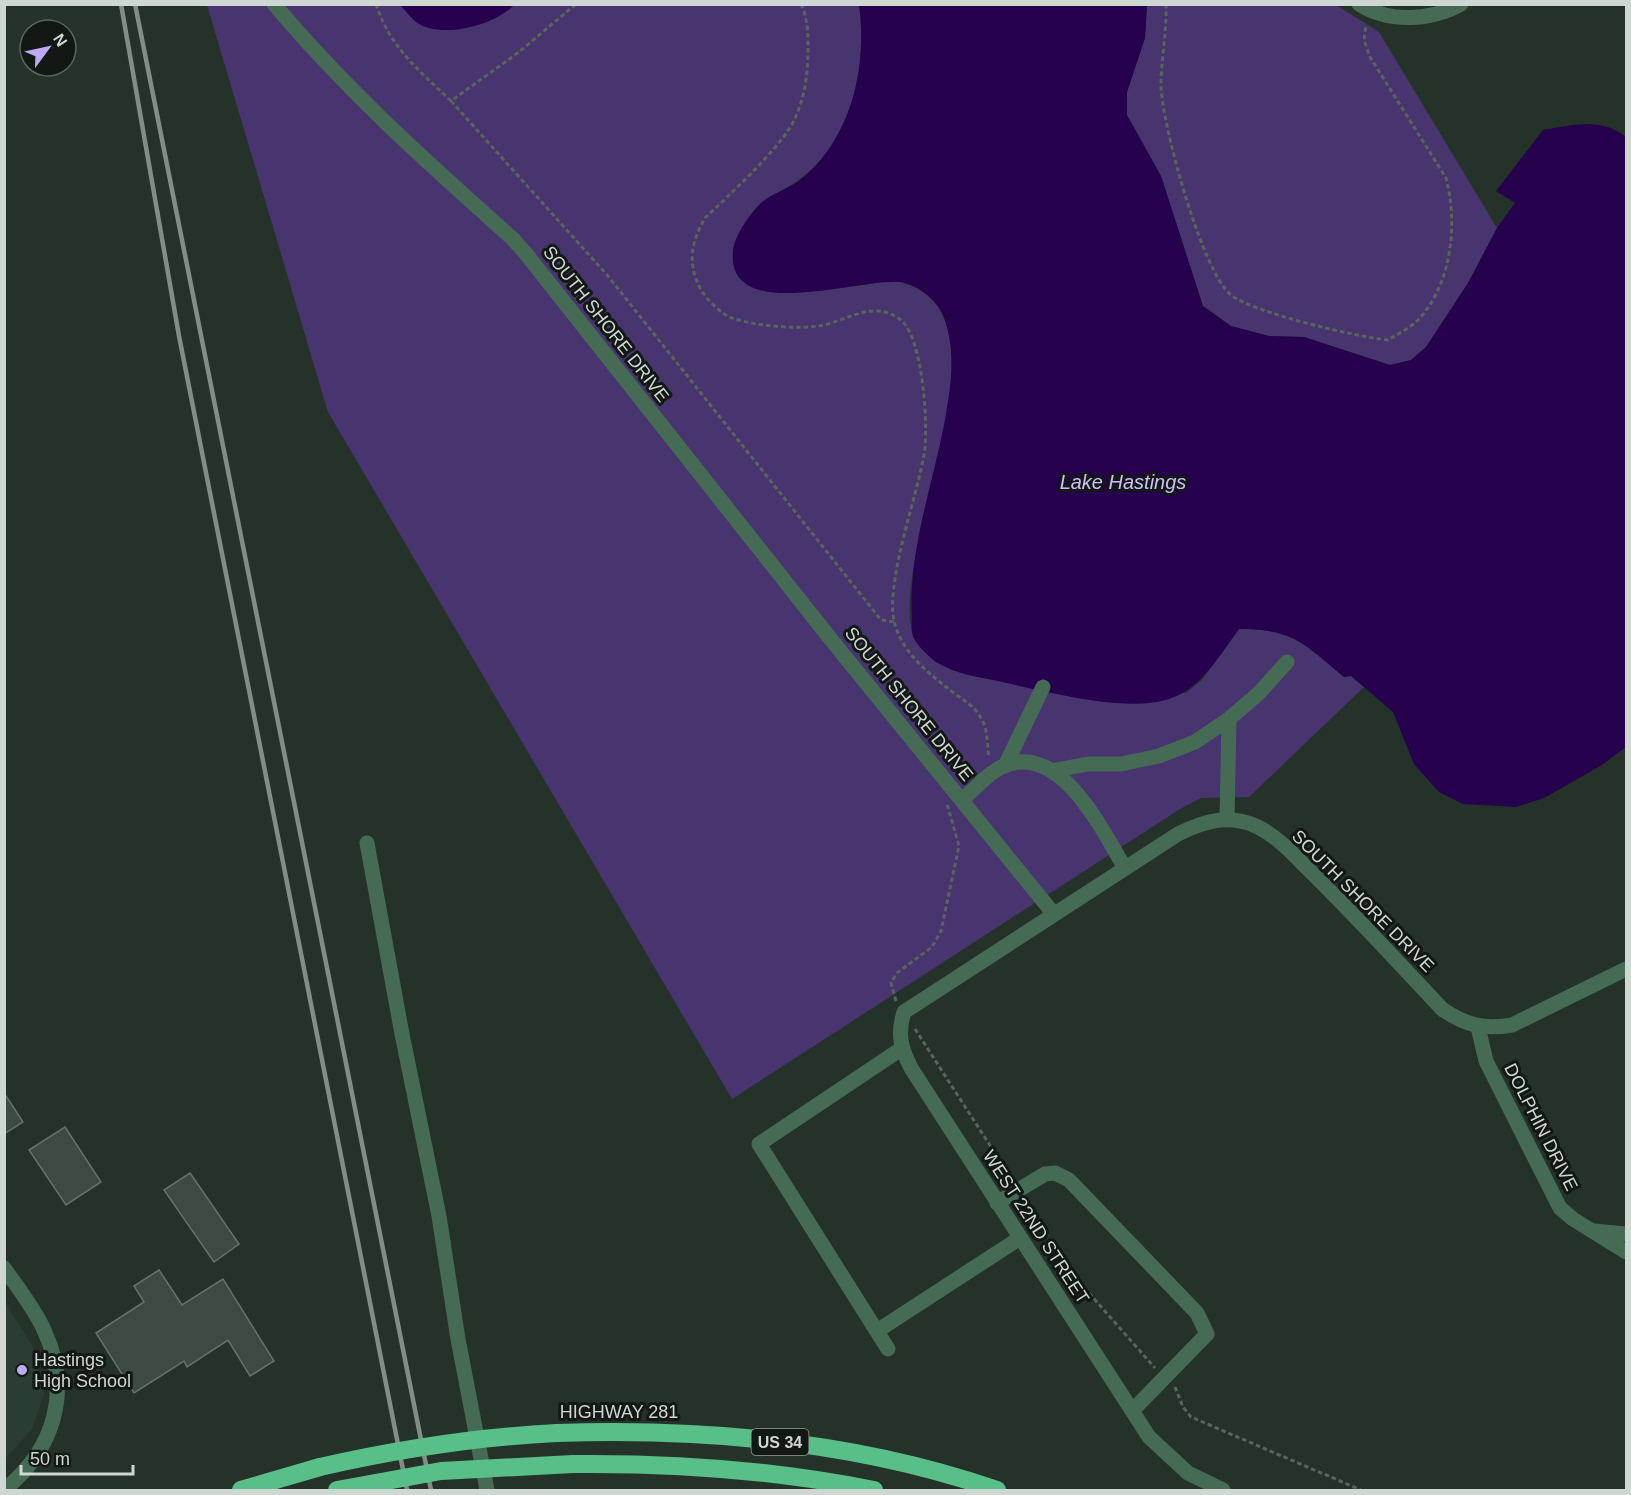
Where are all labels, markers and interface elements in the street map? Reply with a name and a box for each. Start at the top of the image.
north arrow [18,18,78,78]
text: N [50,31,70,50]
street label: SOUTH SHORE DRIVE [539,242,673,406]
water label: Lake Hastings [1060,471,1186,493]
street label: SOUTH SHORE DRIVE [841,623,977,785]
street label: SOUTH SHORE DRIVE [1288,826,1438,976]
street label: DOLPHIN DRIVE [1500,1060,1582,1194]
street label: WEST 22ND STREET [979,1147,1093,1307]
place label: Hastings High School [34,1350,131,1391]
marker: Hastings High School [15,1363,29,1377]
street label: HIGHWAY 281 [560,1402,678,1422]
road number: US 34 [752,1429,808,1455]
scale bar [21,1438,134,1476]
text: 50 m [30,1449,70,1469]

